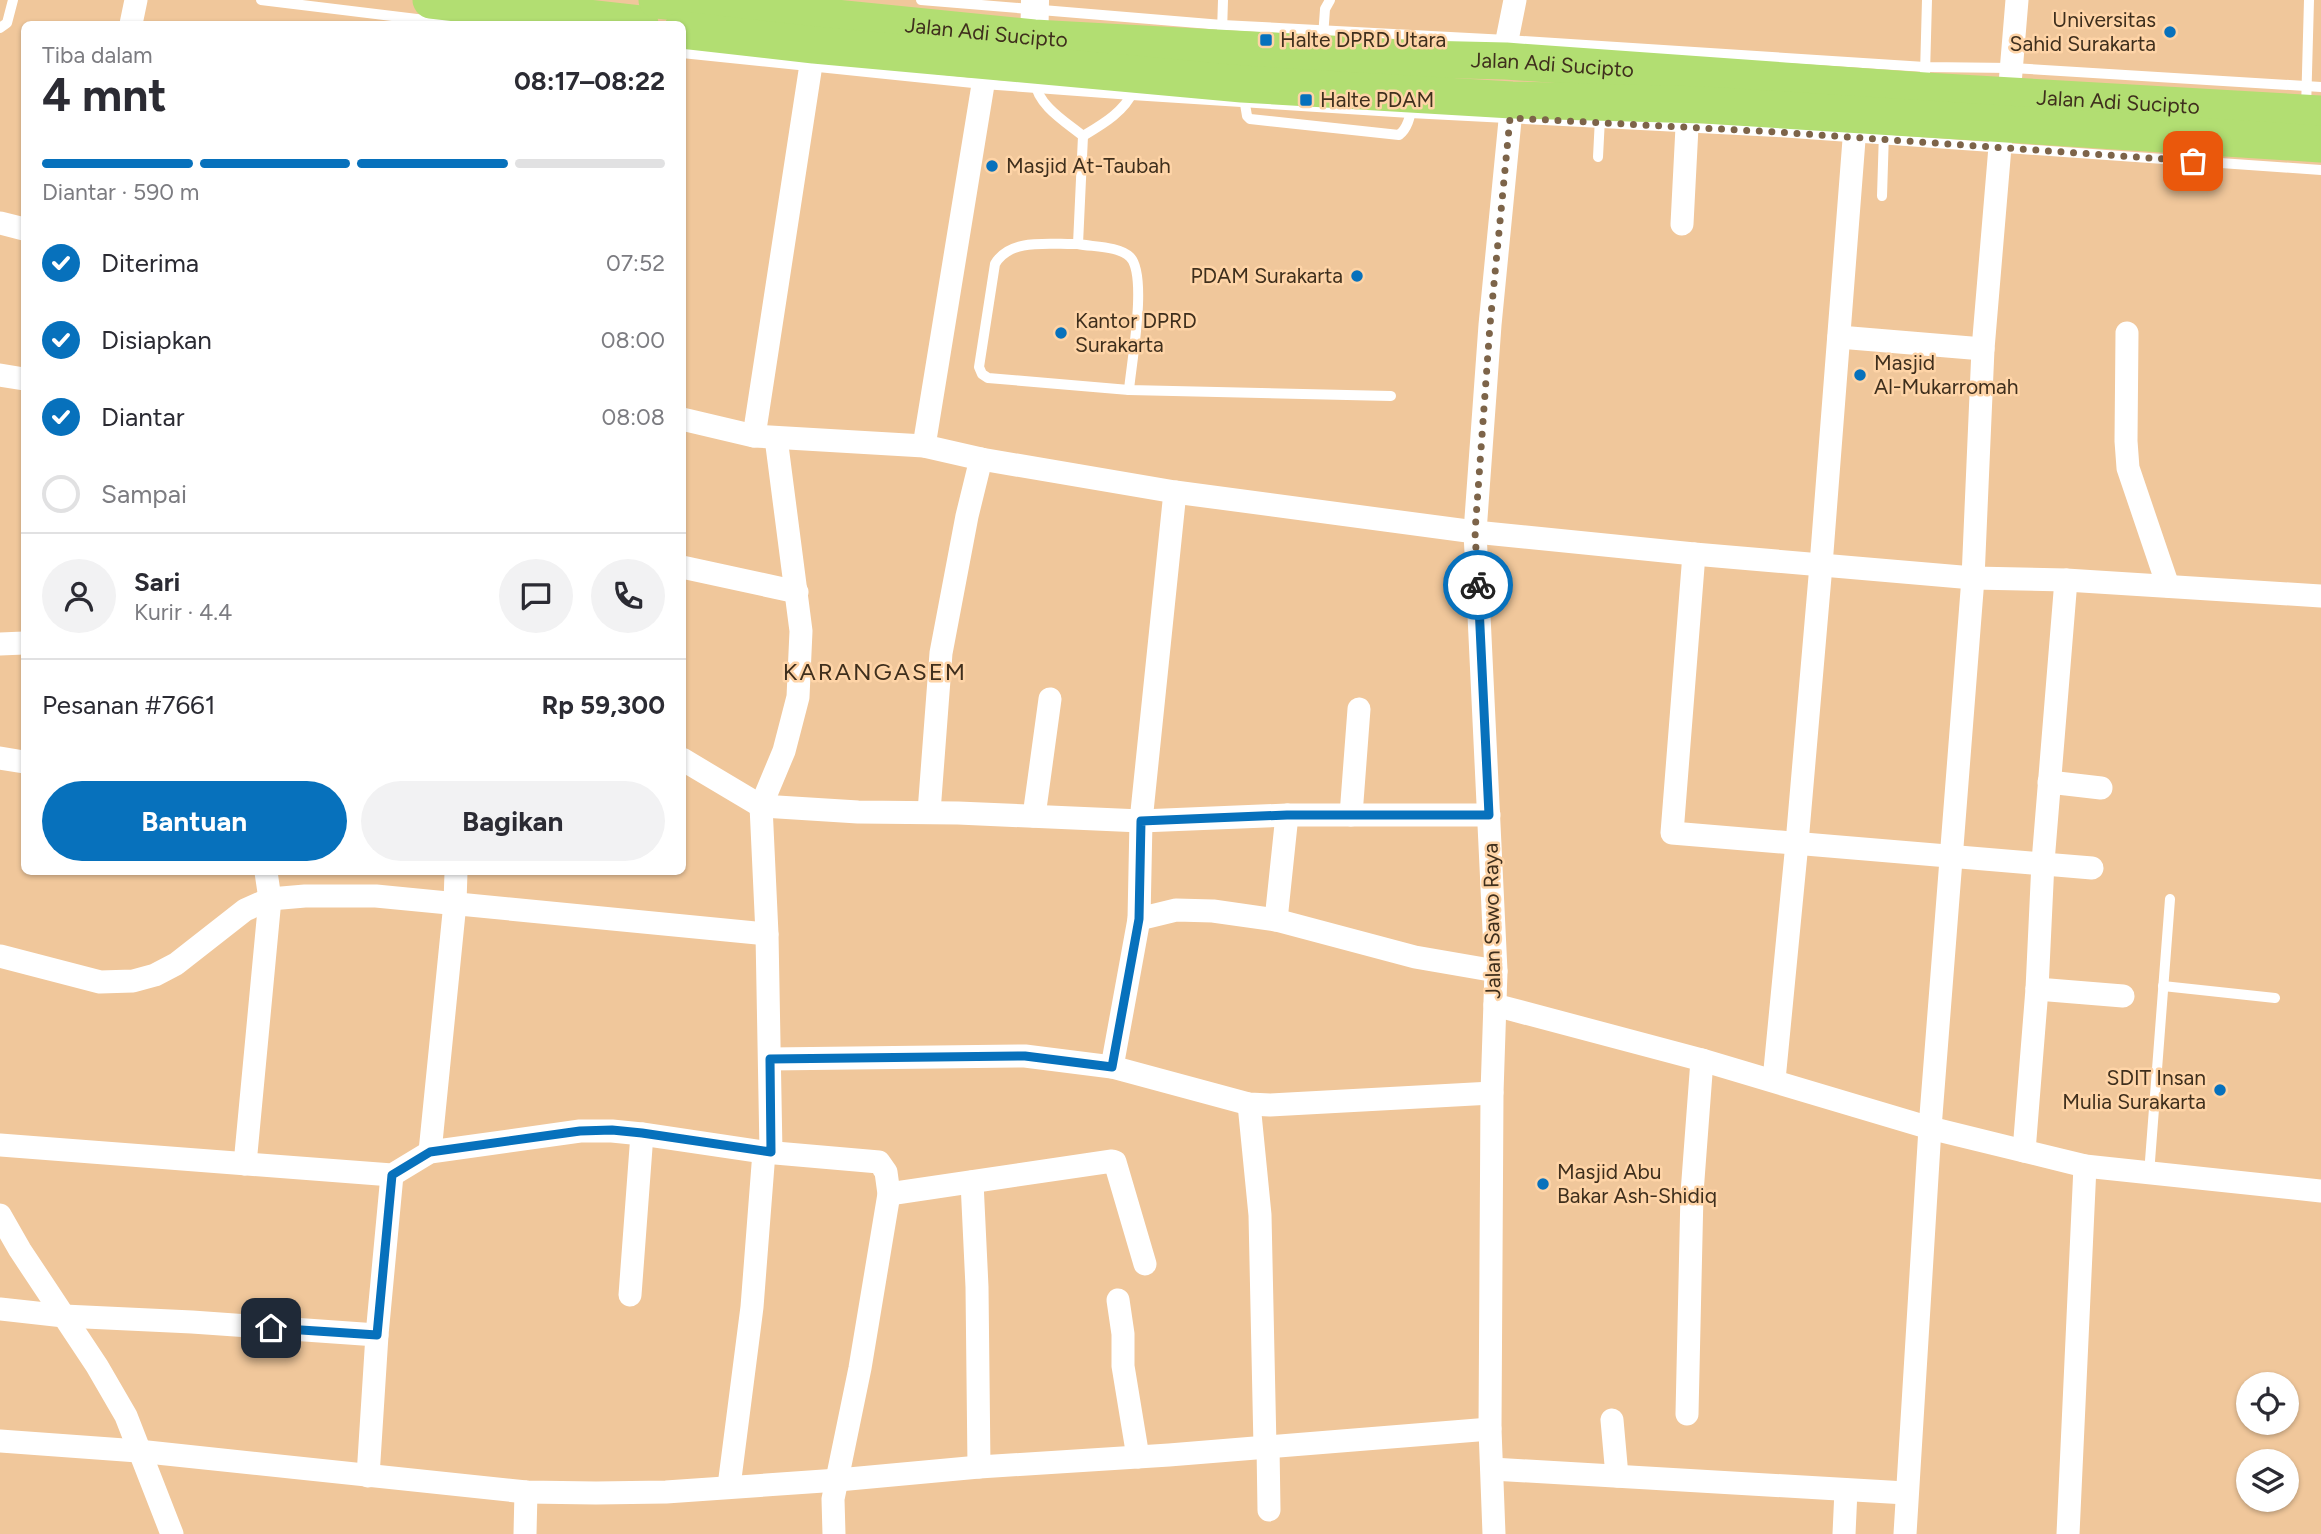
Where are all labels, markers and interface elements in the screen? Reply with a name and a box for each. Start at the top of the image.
place label: Universitas Sahid Surakarta [2010,7,2156,56]
street label: Jalan Adi Sucipto [904,12,1069,52]
marker: Universitas Sahid Surakarta [2162,24,2178,40]
place label: Halte DPRD Utara [1280,27,1446,52]
marker: Halte DPRD Utara [1258,32,1274,48]
text: Tiba dalam [42,41,153,69]
street label: Jalan Adi Sucipto [1470,47,1635,82]
text: 08:17–08:22 [514,65,665,97]
text: 4 mnt [42,67,167,123]
street label: Jalan Adi Sucipto [2036,84,2201,119]
place label: Halte PDAM [1320,87,1434,112]
marker: Halte PDAM [1298,92,1314,108]
pin [2163,131,2223,191]
icon: bag [2174,142,2212,180]
place label: Masjid At-Taubah [1006,153,1171,178]
marker: Masjid At-Taubah [984,158,1000,174]
text: Diantar · 590 m [42,178,199,206]
icon: check [42,244,80,282]
text: Diterima [101,247,199,279]
text: 07:52 [606,249,665,277]
place label: PDAM Surakarta [1190,263,1343,288]
marker: PDAM Surakarta [1349,268,1365,284]
place label: Kantor DPRD Surakarta [1075,308,1197,357]
icon: check [42,321,80,359]
text: Disiapkan [101,324,212,356]
marker: Kantor DPRD Surakarta [1053,325,1069,341]
text: 08:00 [601,326,665,354]
place label: Masjid Al-Mukarromah [1874,350,2018,399]
marker: Masjid Al-Mukarromah [1852,367,1868,383]
icon: check [42,398,80,436]
text: Diantar [101,401,185,433]
text: 08:08 [601,403,665,431]
text: Sampai [101,478,187,510]
courier [1443,550,1513,620]
button: person [42,559,116,633]
button: chat [499,559,573,633]
button: phone [591,559,665,633]
text: Sari [134,566,180,598]
icon: bike [1459,566,1497,604]
text: Kurir · 4.4 [134,598,232,626]
district label: KARANGASEM [783,657,967,686]
text: Pesanan #7661 [42,689,216,721]
text: Rp 59,300 [541,689,665,721]
button: Bantuan [42,781,347,861]
button: Bagikan [361,781,665,861]
street label: Jalan Sawo Raya [1478,843,1505,999]
place label: SDIT Insan Mulia Surakarta [2062,1065,2206,1114]
marker: SDIT Insan Mulia Surakarta [2212,1082,2228,1098]
place label: Masjid Abu Bakar Ash-Shidiq [1557,1159,1717,1208]
marker: Masjid Abu Bakar Ash-Shidiq [1535,1176,1551,1192]
pin [241,1298,301,1358]
icon: home [252,1309,290,1347]
map controls [2236,1372,2299,1512]
button: locate [2236,1372,2299,1435]
button: layers [2236,1449,2299,1512]

